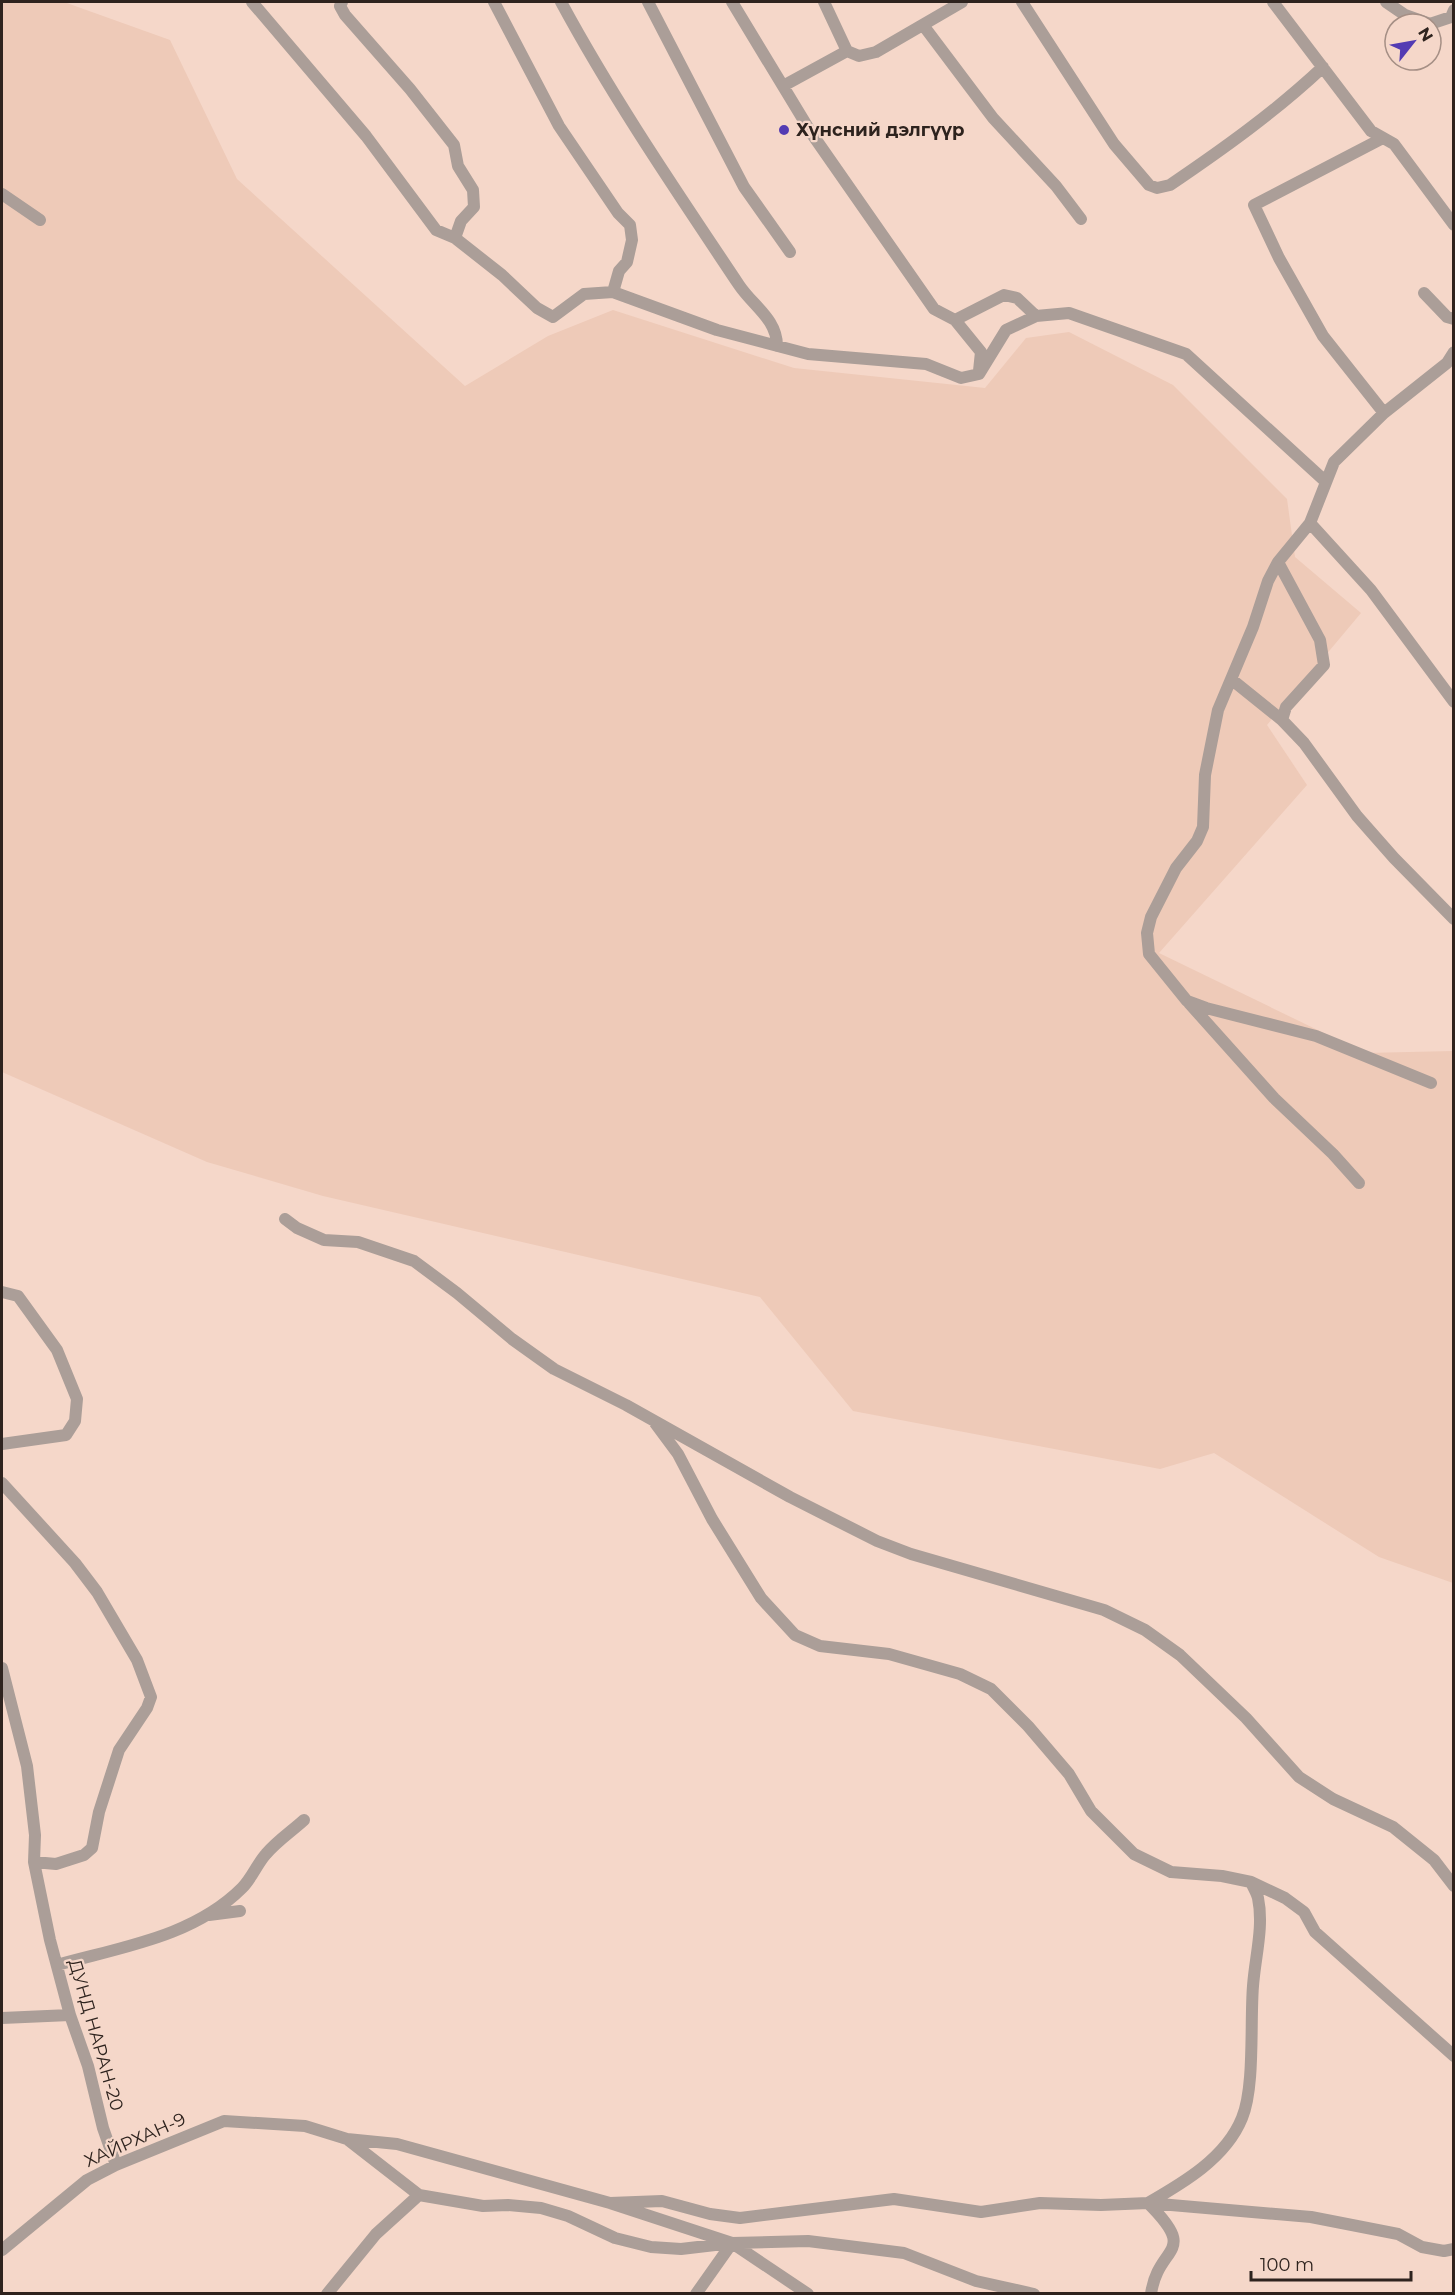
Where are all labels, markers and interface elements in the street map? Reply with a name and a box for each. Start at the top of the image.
north arrow [1383,12,1443,72]
text: N [1414,24,1437,45]
place label: Хүнсний дэлгүүр [796,119,965,141]
marker: Хүнсний дэлгүүр [777,123,791,137]
street label: ДУНД НАРАН-20 [64,1957,128,2113]
street label: ХАЙРХАН-9 [81,2108,189,2172]
scale bar [1251,2244,1412,2282]
text: 100 m [1260,2254,1314,2276]

